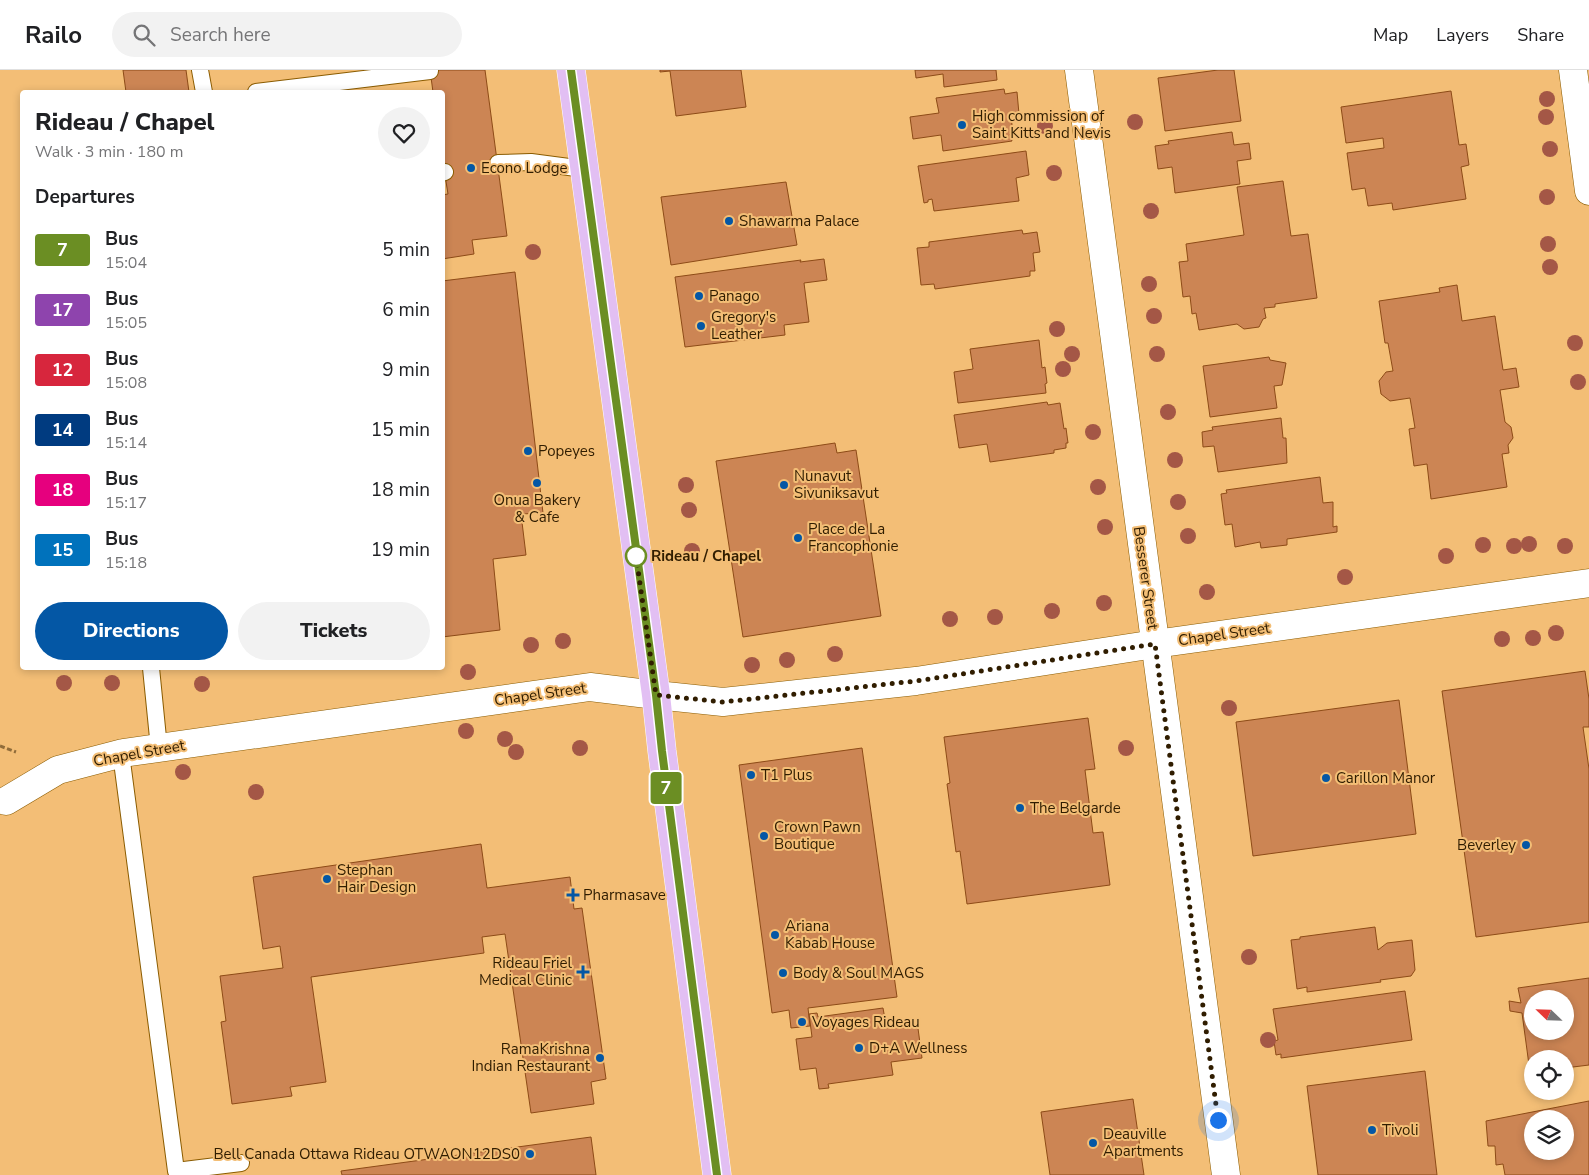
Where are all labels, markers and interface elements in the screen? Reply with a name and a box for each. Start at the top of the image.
search box [112,12,462,57]
text: Railo [25,19,82,51]
icon: search [130,21,158,49]
text: Search here [170,22,271,48]
text: Map [1373,23,1408,47]
text: Layers [1436,23,1489,47]
text: Share [1517,23,1564,47]
text: Rideau / Chapel [35,106,215,138]
place label: High commission of Saint Kitts and Nevis [972,106,1111,143]
button: heart [378,107,430,159]
marker: High commission of Saint Kitts and Nevis [956,119,968,131]
text: Walk · 3 min · 180 m [35,141,183,163]
place label: Econo Lodge [481,158,567,178]
marker: Econo Lodge [465,162,477,174]
text: Departures [35,184,135,210]
place label: Shawarma Palace [739,211,859,231]
marker: Shawarma Palace [723,215,735,227]
text: Bus [105,226,138,252]
text: 5 min [382,237,430,263]
text: 7 [57,238,68,262]
text: 15:04 [105,252,147,274]
text: Bus [105,286,138,312]
place label: Panago [709,286,760,306]
marker: Panago [693,290,705,302]
text: 6 min [382,297,430,323]
text: 17 [52,298,73,322]
place label: Gregory's Leather [711,307,776,344]
text: 15:05 [105,312,147,334]
marker: Gregory's Leather [695,320,707,332]
text: Bus [105,346,138,372]
text: 9 min [382,357,430,383]
text: 12 [52,358,73,382]
text: 15:08 [105,372,147,394]
text: Bus [105,406,138,432]
text: 15 min [371,417,430,443]
text: 14 [52,418,73,442]
text: 15:14 [105,432,147,454]
place label: Popeyes [538,441,595,461]
marker: Popeyes [522,445,534,457]
text: Bus [105,466,138,492]
place label: Nunavut Sivuniksavut [794,466,879,503]
text: 18 min [371,477,430,503]
marker: Onua Bakery & Cafe [531,477,543,489]
text: 18 [52,478,73,502]
marker: Nunavut Sivuniksavut [778,479,790,491]
place label: Onua Bakery & Cafe [493,490,581,527]
text: 15:17 [105,492,147,514]
place label: Place de La Francophonie [808,519,899,556]
street label: Besserer Street [1129,525,1163,632]
text: Bus [105,526,138,552]
marker: Place de La Francophonie [792,532,804,544]
text: 19 min [371,537,430,563]
text: 15 [52,538,73,562]
marker: Rideau / Chapel [625,545,647,567]
place label: Rideau / Chapel [651,546,761,566]
text: 15:18 [105,552,147,574]
button: Directions [35,602,228,660]
button: Tickets [238,602,430,660]
street label: Chapel Street [1177,618,1272,650]
street label: Chapel Street [493,678,588,710]
street label: Chapel Street [92,735,187,771]
place label: T1 Plus [761,765,812,785]
place label: Carillon Manor [1336,768,1436,788]
marker: T1 Plus [745,769,757,781]
line badge: 7 [650,772,682,804]
marker: Carillon Manor [1320,772,1332,784]
text: 7 [661,776,671,800]
place label: The Belgarde [1030,798,1121,818]
marker: The Belgarde [1014,802,1026,814]
place label: Crown Pawn Boutique [774,817,861,854]
marker: Crown Pawn Boutique [758,830,770,842]
place label: Beverley [1457,835,1516,855]
marker: Beverley [1520,839,1532,851]
place label: Stephan Hair Design [337,860,416,897]
marker: Stephan Hair Design [321,873,333,885]
place label: Pharmasave [583,885,666,905]
marker: Pharmasave [567,889,579,901]
place label: Ariana Kabab House [785,916,875,953]
marker: Ariana Kabab House [769,929,781,941]
place label: Rideau Friel Medical Clinic [479,953,573,990]
place label: Body & Soul MAGS [793,963,924,983]
marker: Rideau Friel Medical Clinic [576,965,590,979]
marker: Body & Soul MAGS [777,967,789,979]
north arrow [1524,990,1574,1040]
map controls [1524,990,1574,1160]
place label: Voyages Rideau [811,1012,920,1032]
marker: Voyages Rideau [796,1016,808,1028]
place label: D+A Wellness [869,1038,967,1058]
place label: RamaKrishna Indian Restaurant [471,1039,591,1076]
marker: D+A Wellness [853,1042,865,1054]
button: locate [1524,1050,1574,1100]
marker: RamaKrishna Indian Restaurant [594,1052,606,1064]
your location [1206,1108,1231,1133]
button: layers [1524,1110,1574,1160]
place label: Tivoli [1382,1120,1418,1140]
place label: Deauville Apartments [1103,1124,1183,1161]
marker: Tivoli [1366,1124,1378,1136]
marker: Deauville Apartments [1087,1137,1099,1149]
place label: Bell Canada Ottawa Rideau OTWAON12DS0 [213,1144,520,1164]
marker: Bell Canada Ottawa Rideau OTWAON12DS0 [524,1148,536,1160]

